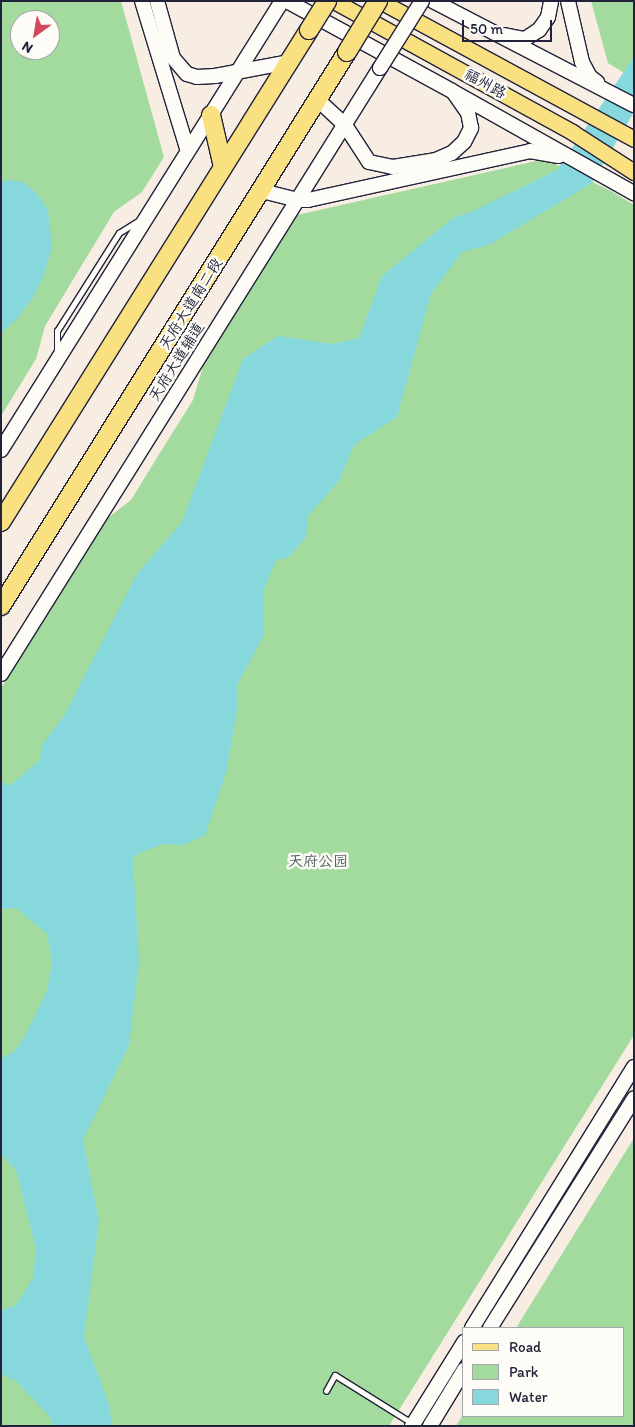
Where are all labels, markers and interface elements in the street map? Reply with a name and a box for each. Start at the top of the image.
north arrow [10,10,60,60]
scale bar [465,10,555,42]
text: 50 m [470,20,503,38]
text: N [19,38,36,57]
street label: 福州路 [461,65,509,103]
street label: 天府大道南二段 [156,255,226,353]
street label: 天府大道辅道 [146,319,208,405]
park label: 天府公园 [288,853,348,871]
legend [462,1327,625,1417]
text: Road [509,1338,541,1356]
text: Park [509,1363,539,1381]
text: Water [509,1388,547,1406]

